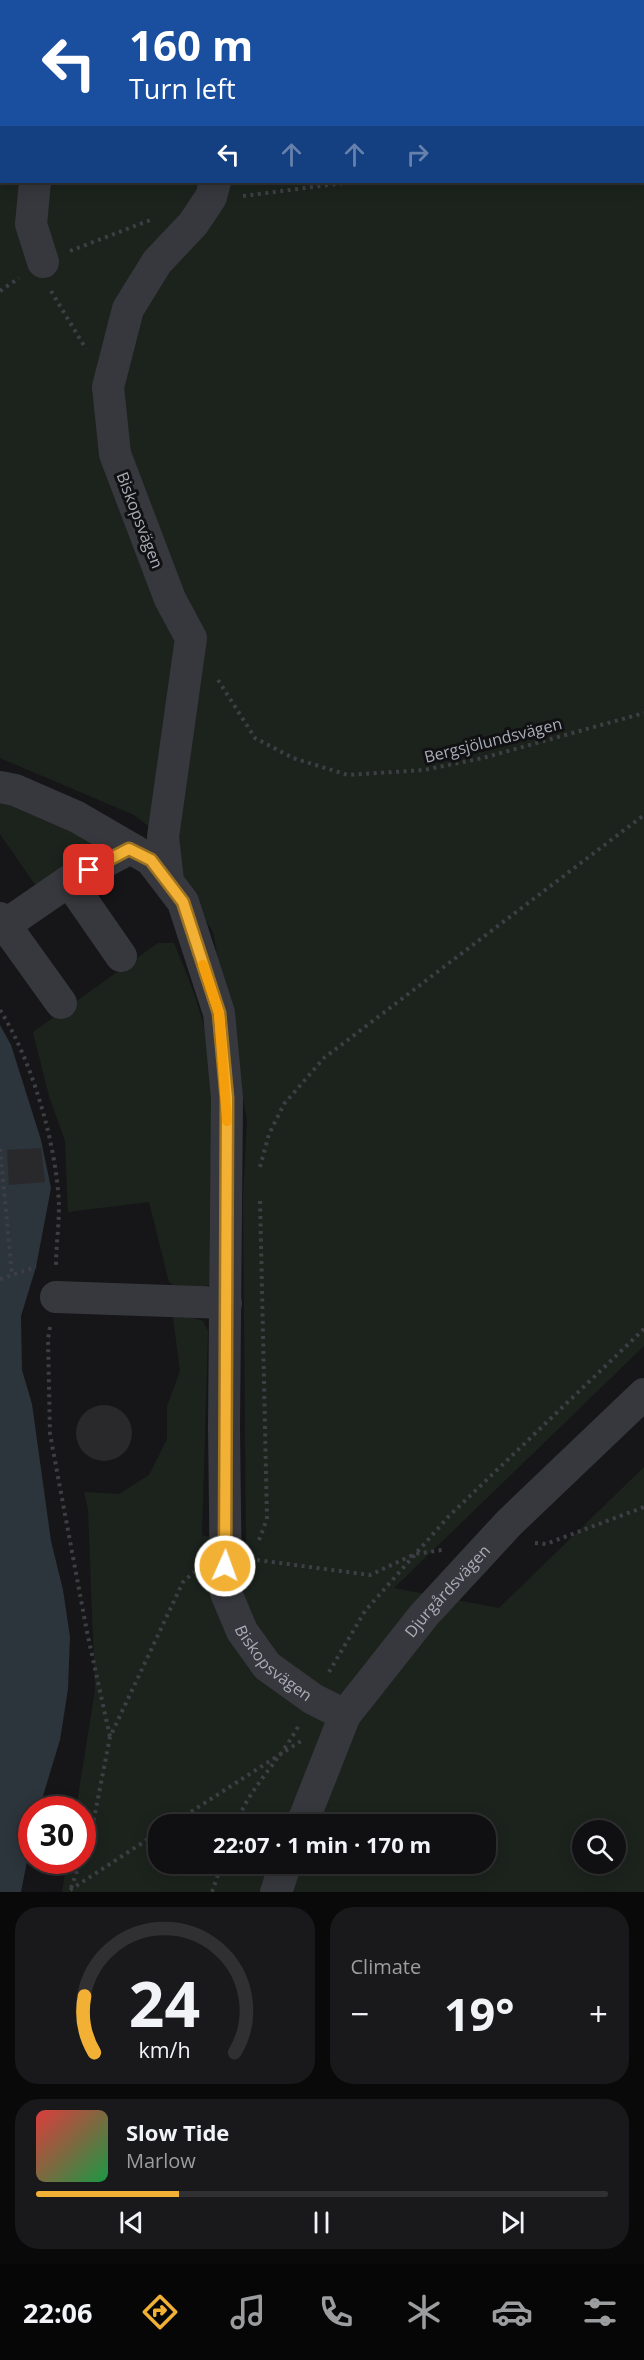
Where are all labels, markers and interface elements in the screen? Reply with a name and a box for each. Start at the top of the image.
text: 160 m [129,16,253,73]
icon: left [30,24,108,102]
text: Turn left [129,70,236,107]
icon: left [212,138,245,171]
icon: ahead [275,138,308,171]
icon: ahead [338,138,371,171]
icon: right [401,138,434,171]
street label: Biskopsvägen [111,469,169,571]
street label: Bergsjölundsvägen [422,712,564,768]
pin [63,844,114,895]
icon: arrive [72,853,105,886]
position arrow [193,1534,257,1598]
street label: Djurgårdsvägen [400,1540,495,1642]
street label: Biskopsvägen [230,1622,317,1706]
speed limit sign: 30 [18,1796,96,1874]
map controls [572,1820,626,1874]
button: search [572,1820,626,1874]
text: 22:07 · 1 min · 170 m [213,1829,431,1859]
text: Climate [351,1953,421,1980]
text: 24 [129,1960,200,2045]
text: 19° [444,1983,515,2044]
text: − [351,1991,369,2036]
text: + [589,1991,608,2036]
text: km/h [139,2035,191,2064]
text: Slow Tide [126,2117,229,2147]
text: Marlow [126,2147,196,2174]
icon: previous [115,2206,148,2239]
icon: pause [305,2206,338,2239]
icon: next [496,2206,529,2239]
icon: directions [139,2291,181,2333]
icon: music [227,2291,269,2333]
icon: phone [315,2291,357,2333]
icon: climate [403,2291,445,2333]
icon: car [491,2291,533,2333]
icon: filters [579,2291,621,2333]
text: 22:06 [23,2294,92,2331]

